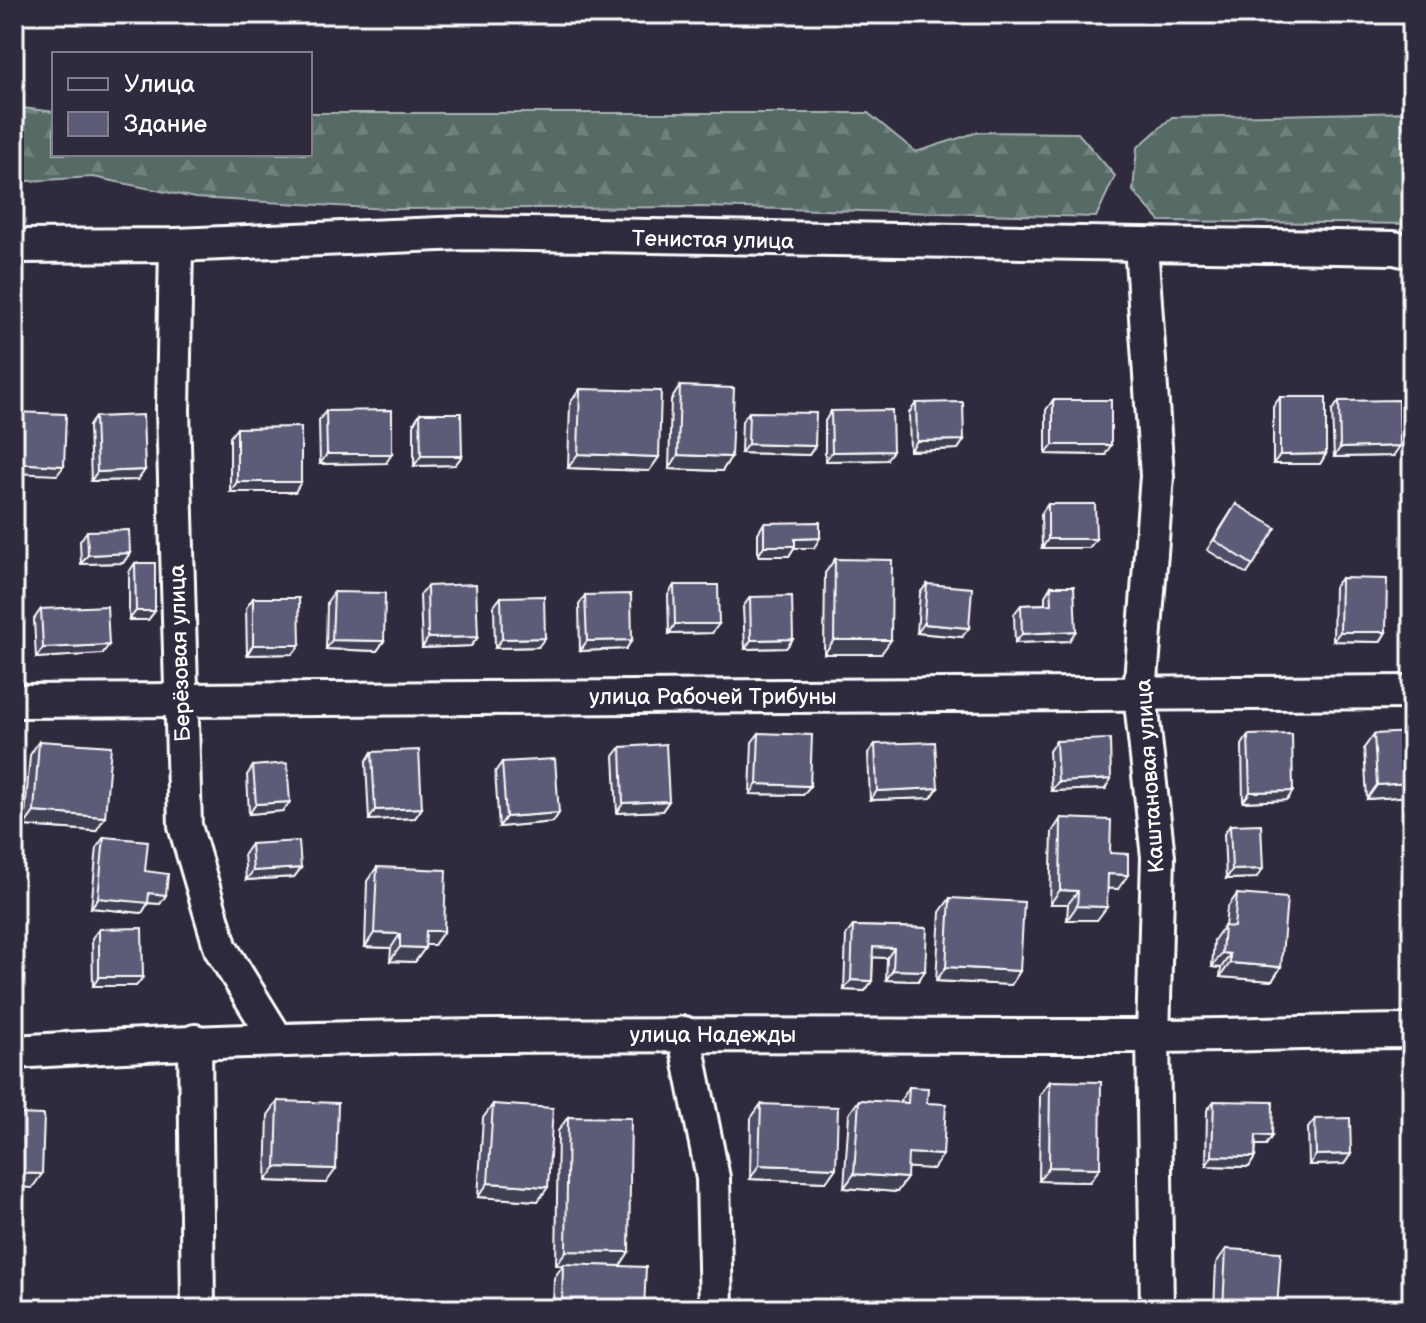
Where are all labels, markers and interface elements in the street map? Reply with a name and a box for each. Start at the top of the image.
legend [52,52,312,156]
text: Улица [124,70,195,99]
text: Здание [124,110,207,139]
street label: Тенистая улица [632,226,794,255]
street label: Берёзовая улица [164,564,197,742]
street label: Каштановая улица [1130,678,1171,874]
street label: улица Рабочей Трибуны [589,684,837,711]
street label: улица Надежды [630,1022,796,1049]

